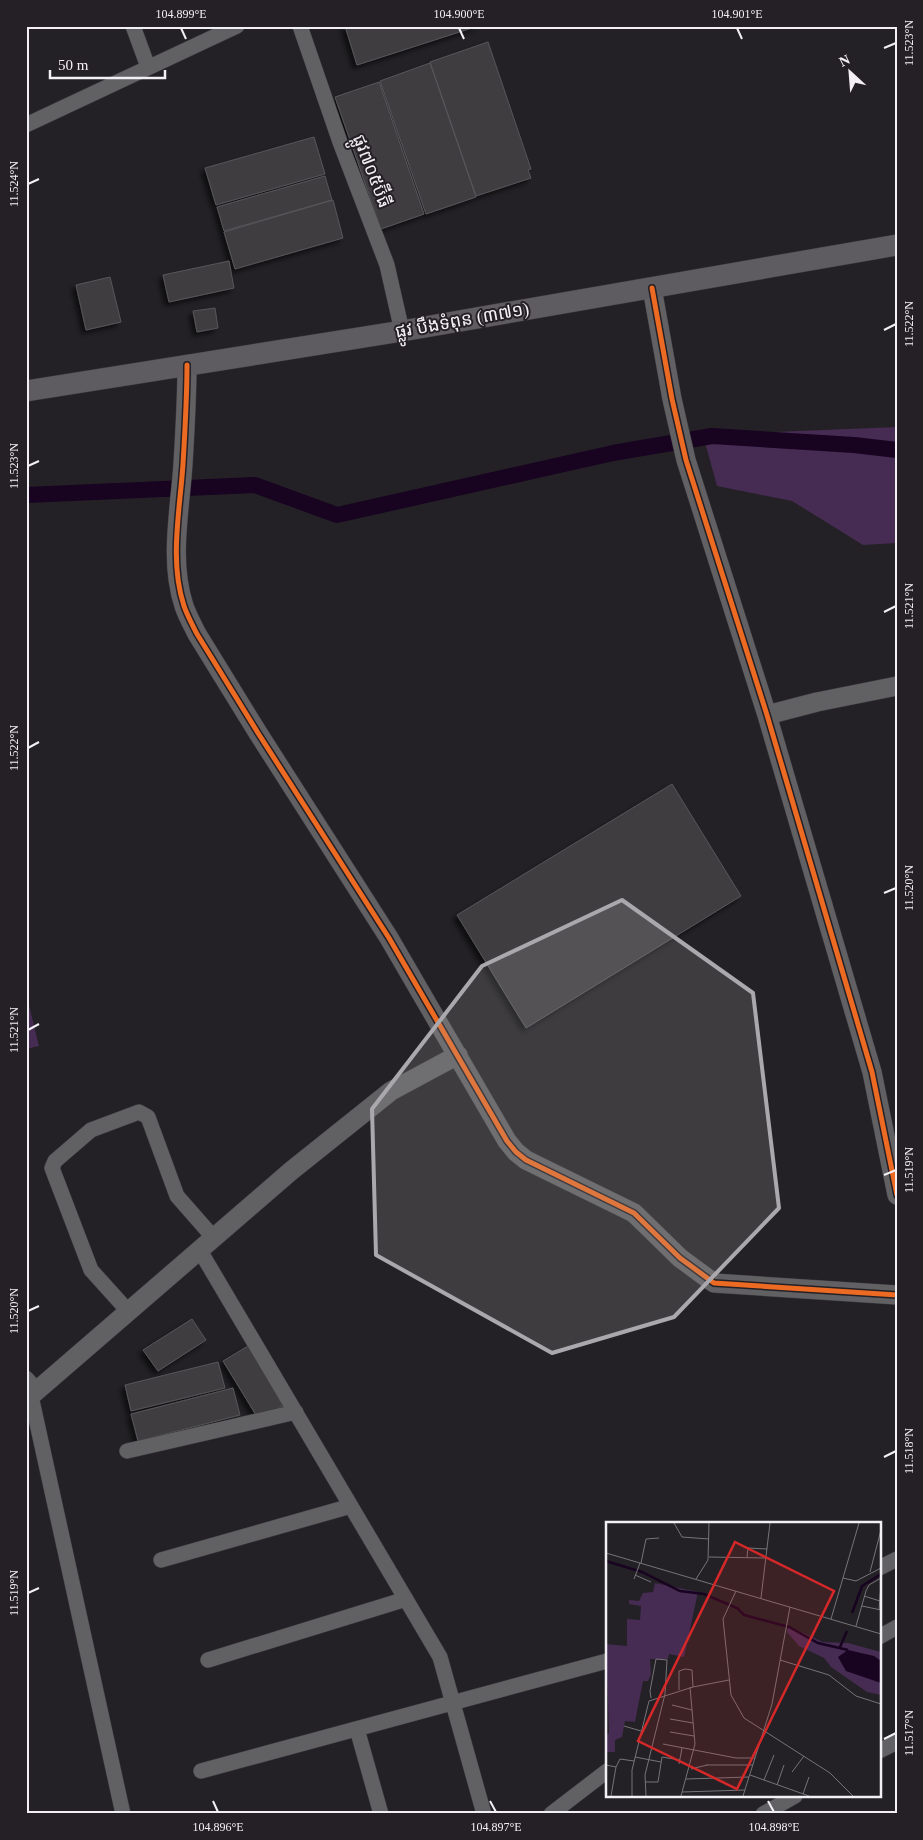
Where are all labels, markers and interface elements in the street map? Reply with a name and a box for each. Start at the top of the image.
text: 104.899°E [155,7,207,21]
text: 104.900°E [433,7,485,21]
text: 104.901°E [711,7,763,21]
text: 11.523°N [902,20,916,66]
scale bar [50,48,165,80]
north arrow [826,48,876,98]
text: N [837,52,852,70]
text: 50 m [58,57,89,73]
street label: ផ្លូវ៧០៥ប៊ីធី [343,130,398,213]
text: 11.524°N [7,161,21,207]
street label: ផ្លូវ បឹងទំពុន (៣៧១) [393,298,532,348]
text: 11.522°N [902,301,916,347]
text: 11.523°N [7,443,21,489]
text: 11.521°N [902,583,916,629]
text: 11.522°N [7,725,21,771]
text: 11.520°N [902,865,916,911]
text: 11.521°N [7,1007,21,1053]
text: 11.519°N [902,1147,916,1193]
text: 11.520°N [7,1288,21,1334]
text: 11.518°N [902,1428,916,1474]
inset map [606,1522,880,1798]
text: 11.519°N [7,1570,21,1616]
text: 11.517°N [902,1710,916,1756]
text: 104.896°E [192,1820,244,1834]
text: 104.897°E [470,1820,522,1834]
text: 104.898°E [748,1820,800,1834]

